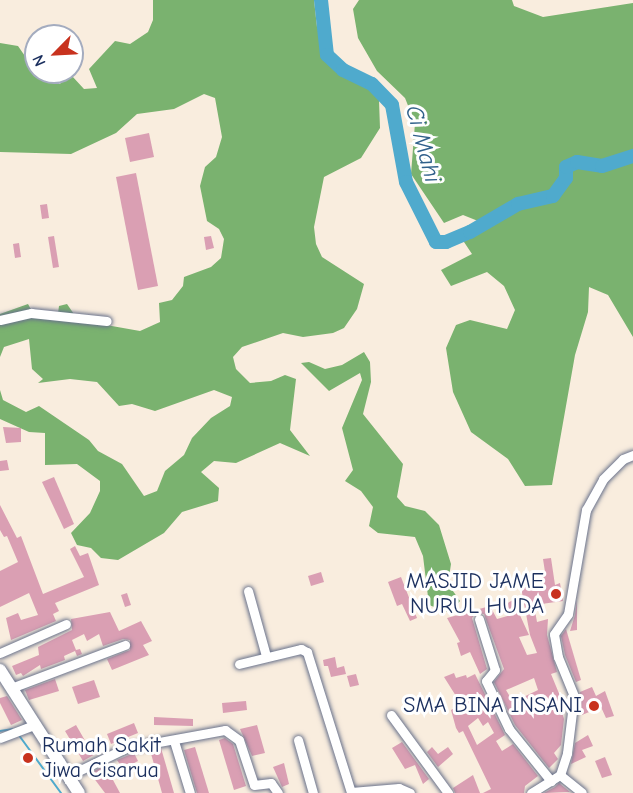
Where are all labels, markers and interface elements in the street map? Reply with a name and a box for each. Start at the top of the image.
north arrow [24,24,84,84]
text: N [29,52,50,69]
water label: Ci Mahi [399,102,447,186]
place label: MASJID JAME NURUL HUDA [406,568,544,620]
marker: MASJID JAME NURUL HUDA [549,587,563,601]
place label: SMA BINA INSANI [403,693,582,719]
marker: SMA BINA INSANI [587,699,601,713]
place label: Rumah Sakit Jiwa Cisarua [42,732,160,784]
marker: Rumah Sakit Jiwa Cisarua [19,749,37,767]

